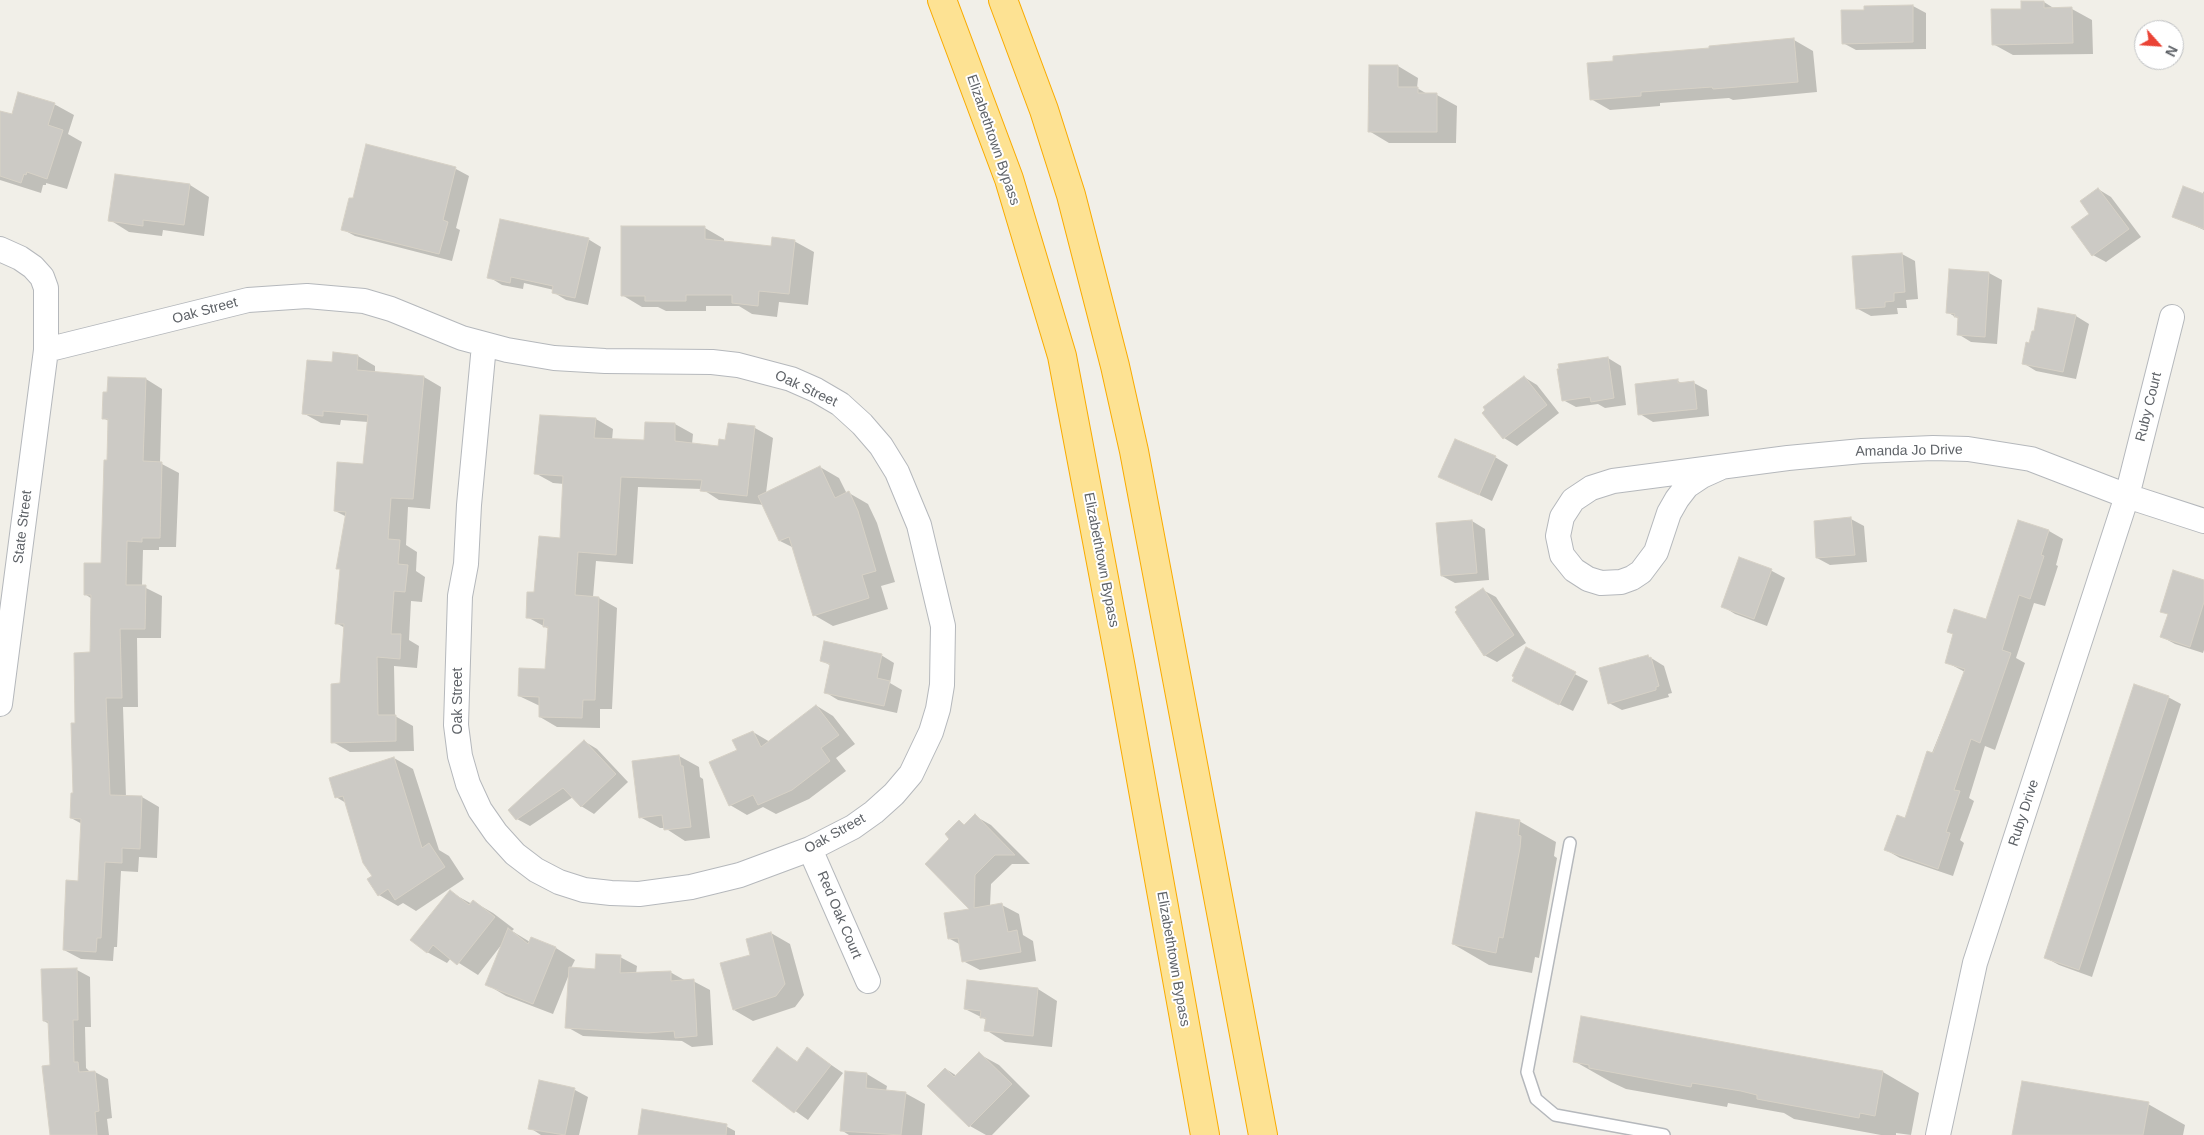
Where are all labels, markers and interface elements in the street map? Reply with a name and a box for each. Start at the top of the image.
north arrow [2134,20,2184,70]
text: N [2162,43,2181,59]
street label: Elizabethtown Bypass [963,73,1023,207]
street label: Oak Street [171,294,239,328]
street label: Oak Street [772,367,840,411]
street label: Ruby Court [2132,371,2166,443]
street label: Amanda Jo Drive [1855,442,1963,460]
street label: State Street [10,489,36,565]
street label: Elizabethtown Bypass [1080,491,1122,629]
street label: Oak Street [450,668,466,734]
street label: Ruby Drive [2005,777,2043,849]
street label: Oak Street [802,810,868,858]
street label: Red Oak Court [813,869,865,961]
street label: Elizabethtown Bypass [1153,890,1193,1028]

